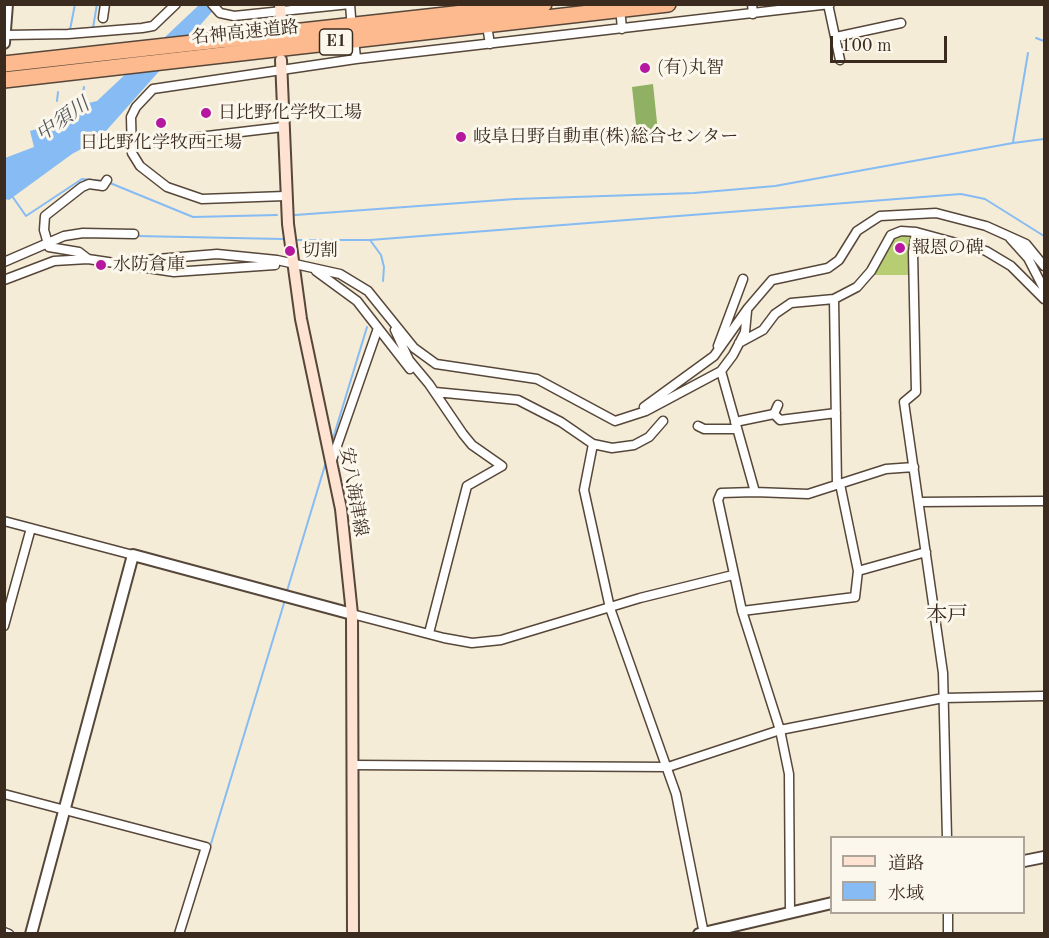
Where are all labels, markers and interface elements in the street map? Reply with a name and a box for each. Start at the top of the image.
street label: 名神高速道路 [190,17,300,49]
scale bar [833,24,950,62]
road number: E1 [320,29,352,55]
text: 100 m [841,37,892,55]
place label: (有)丸智 [657,57,724,79]
marker: (有)丸智 [638,61,652,75]
water label: 中須川 [32,93,94,147]
place label: 日比野化学牧工場 [218,102,362,124]
marker: 日比野化学牧工場 [199,106,213,120]
marker: 日比野化学牧西工場 [154,116,168,130]
place label: 岐阜日野自動車(株)総合センター [473,126,738,148]
marker: 岐阜日野自動車(株)総合センター [454,130,468,144]
place label: 日比野化学牧西工場 [80,132,242,154]
place label: 報恩の碑 [912,237,984,259]
place label: 切割 [302,240,338,262]
marker: 報恩の碑 [893,241,907,255]
marker: 切割 [283,244,297,258]
place label: 水防倉庫 [113,254,185,276]
marker: 水防倉庫 [94,258,108,272]
street label: 安八海津線 [335,446,371,538]
district label: 本戸 [926,602,968,628]
legend [830,836,1025,914]
text: 道路 [888,855,924,873]
text: 水域 [888,885,924,903]

